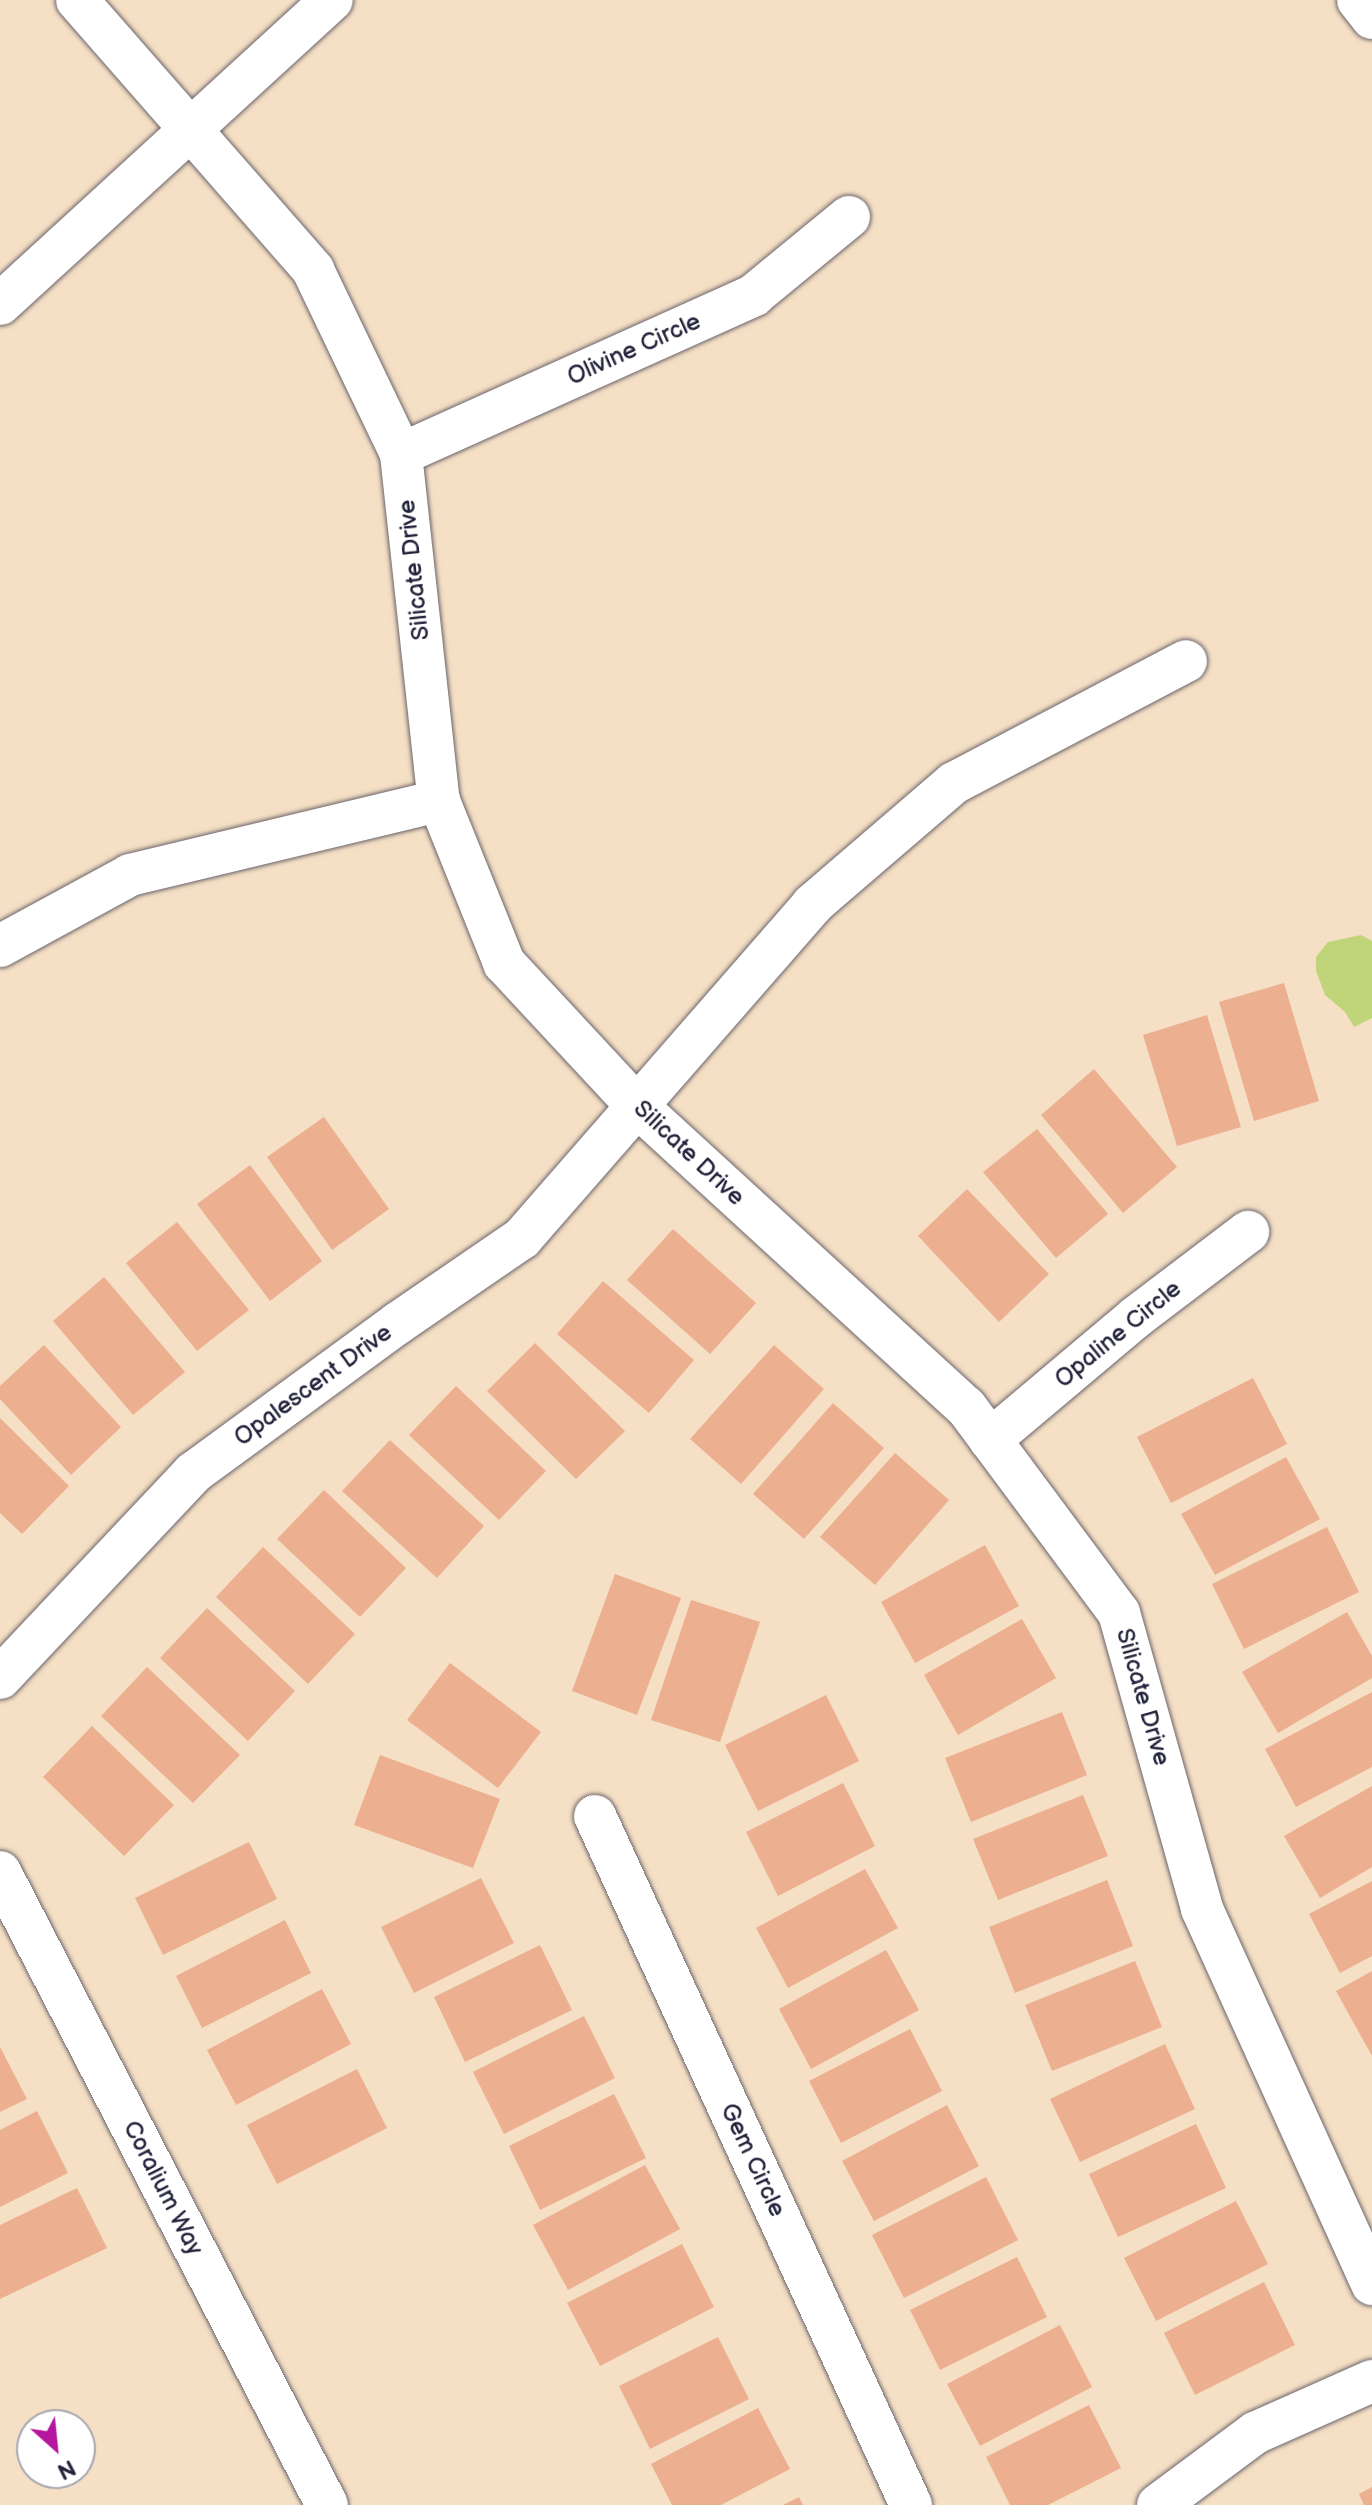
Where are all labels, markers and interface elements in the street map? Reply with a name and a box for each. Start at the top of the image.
street label: Olivine Circle [563,307,705,391]
street label: Silicate Drive [392,498,436,642]
street label: Silicate Drive [628,1094,750,1212]
street label: Opaline Circle [1049,1274,1187,1394]
street label: Opalescent Drive [229,1318,397,1452]
street label: Silicate Drive [1110,1625,1176,1769]
street label: Gem Circle [714,2099,792,2221]
street label: Coralium Way [117,2115,209,2261]
north arrow [16,2409,96,2489]
text: N [53,2453,80,2485]

